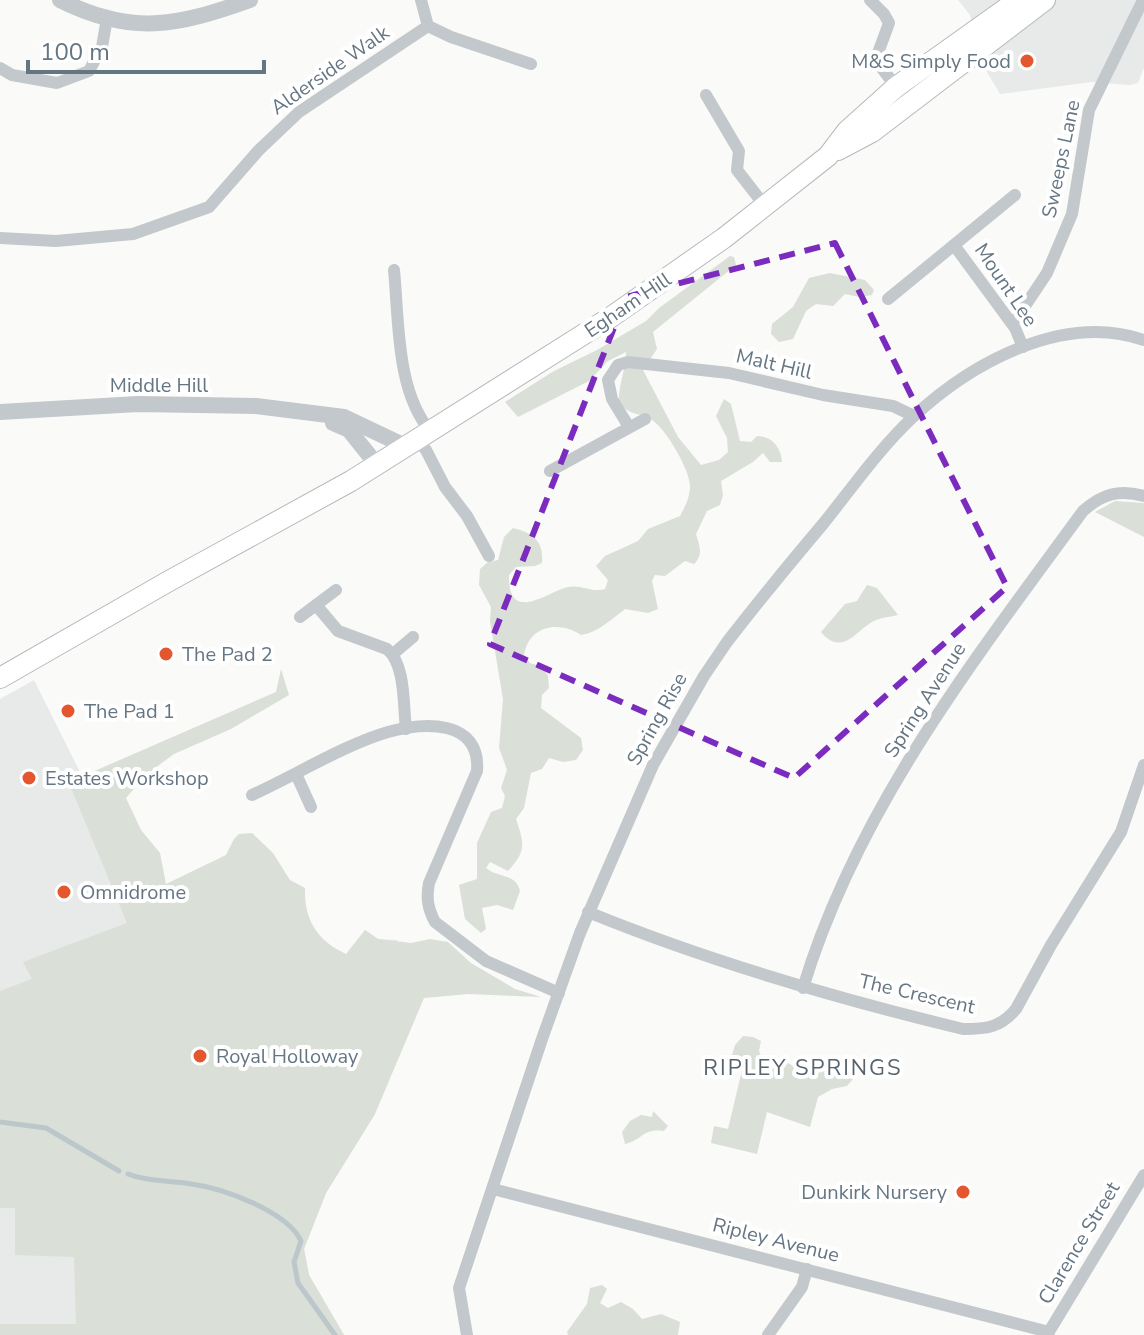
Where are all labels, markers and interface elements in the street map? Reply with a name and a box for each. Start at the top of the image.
street label: Alderside Walk [265,19,395,121]
scale bar [28,24,264,74]
text: 100 m [40,36,110,68]
place label: M&S Simply Food [851,48,1011,75]
marker: M&S Simply Food [1018,52,1036,70]
street label: Sweeps Lane [1035,97,1087,221]
street label: Mount Lee [968,238,1044,332]
street label: Egham Hill [579,266,677,344]
street label: Malt Hill [733,342,815,386]
street label: Middle Hill [110,372,208,399]
street label: Spring Avenue [878,637,972,763]
place label: The Pad 2 [182,641,273,668]
marker: The Pad 2 [157,645,175,663]
street label: Spring Rise [620,668,694,770]
place label: The Pad 1 [84,698,175,725]
marker: The Pad 1 [59,702,77,720]
place label: Estates Workshop [45,765,209,792]
marker: Estates Workshop [20,769,38,787]
place label: Omnidrome [80,879,186,906]
marker: Omnidrome [55,883,73,901]
street label: The Crescent [856,968,978,1021]
place label: Royal Holloway [216,1043,359,1070]
marker: Royal Holloway [191,1047,209,1065]
district label: RIPLEY SPRINGS [703,1053,903,1083]
street label: Clarence Street [1032,1176,1127,1309]
place label: Dunkirk Nursery [801,1179,948,1206]
marker: Dunkirk Nursery [954,1183,972,1201]
street label: Ripley Avenue [710,1211,842,1269]

